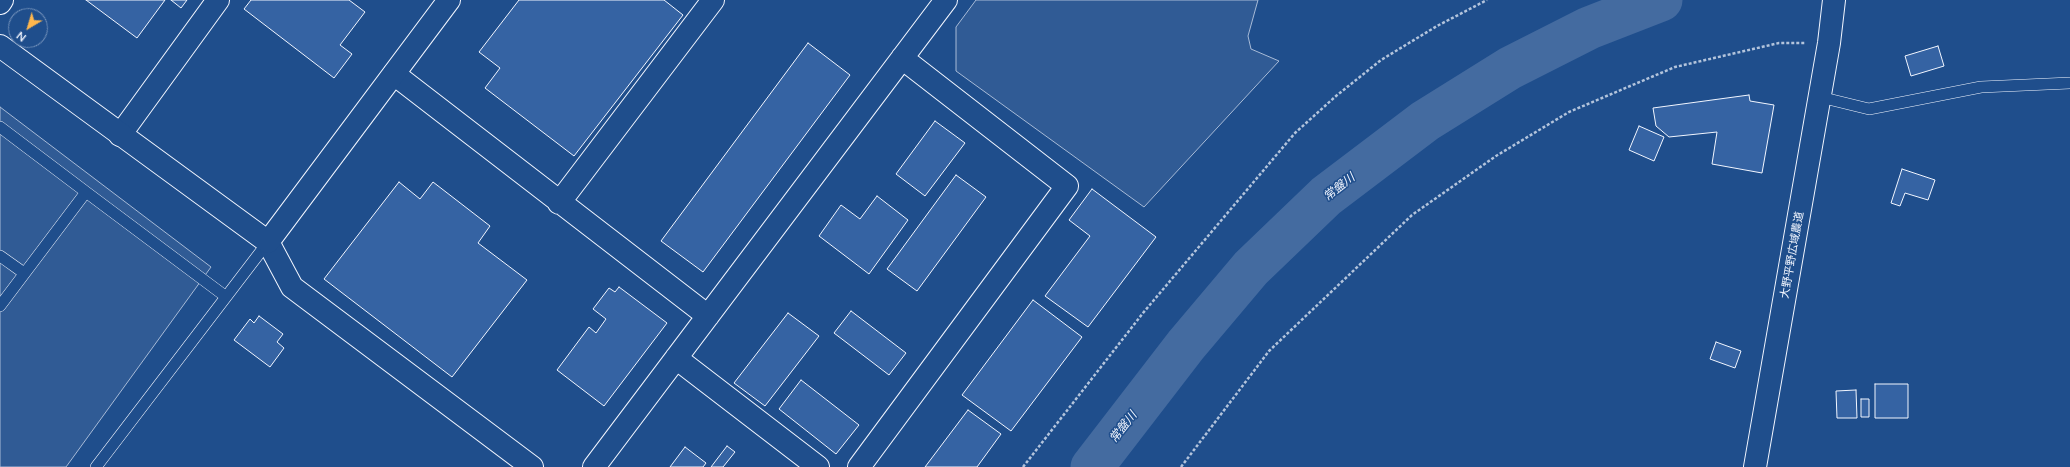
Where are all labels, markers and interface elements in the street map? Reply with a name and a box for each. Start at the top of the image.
north arrow [8,8,48,48]
text: N [14,29,28,45]
water label: 常盤川 [1320,170,1358,204]
street label: 大野平野広域農道 [1778,211,1806,299]
water label: 常盤川 [1106,408,1140,446]

